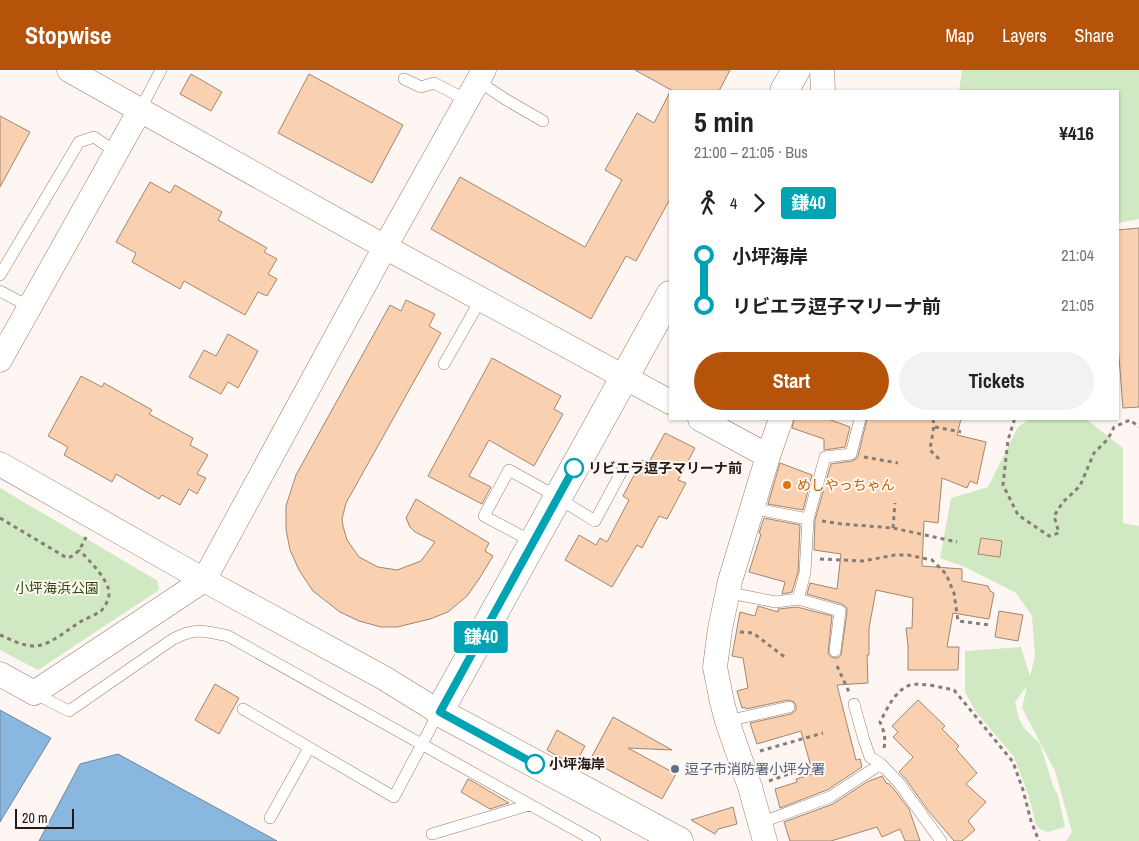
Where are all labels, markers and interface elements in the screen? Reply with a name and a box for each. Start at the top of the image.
text: Stopwise [25,19,111,51]
text: Map [946,23,974,48]
text: Layers [1002,23,1047,48]
text: Share [1075,23,1114,48]
text: 5 min [694,103,754,141]
text: ¥416 [1059,120,1094,146]
text: 21:00 – 21:05 · Bus [694,141,808,163]
icon: walk [694,189,722,217]
icon: forward [745,189,773,217]
text: 鎌40 [791,190,826,215]
text: 4 [730,192,737,214]
text: 小坪海岸 [732,243,808,269]
text: 21:04 [1061,244,1094,266]
text: リビエラ逗子マリーナ前 [732,293,941,319]
text: 21:05 [1061,294,1094,316]
button: Start [694,352,889,410]
button: Tickets [899,352,1094,410]
marker: リビエラ逗子マリーナ前 [564,458,584,478]
place label: リビエラ逗子マリーナ前 [588,459,742,477]
place label: めしやっちゃん [797,476,895,494]
marker: めしやっちゃん [781,479,793,491]
park label: 小坪海浜公園 [15,579,99,597]
line badge: 鎌40 [452,621,510,653]
text: 鎌40 [464,624,498,649]
marker: 小坪海岸 [525,754,545,774]
place label: 小坪海岸 [549,755,605,773]
place label: 逗子市消防署小坪分署 [685,760,825,778]
marker: 逗子市消防署小坪分署 [669,763,681,775]
scale bar [15,806,74,829]
text: 20 m [22,809,48,827]

